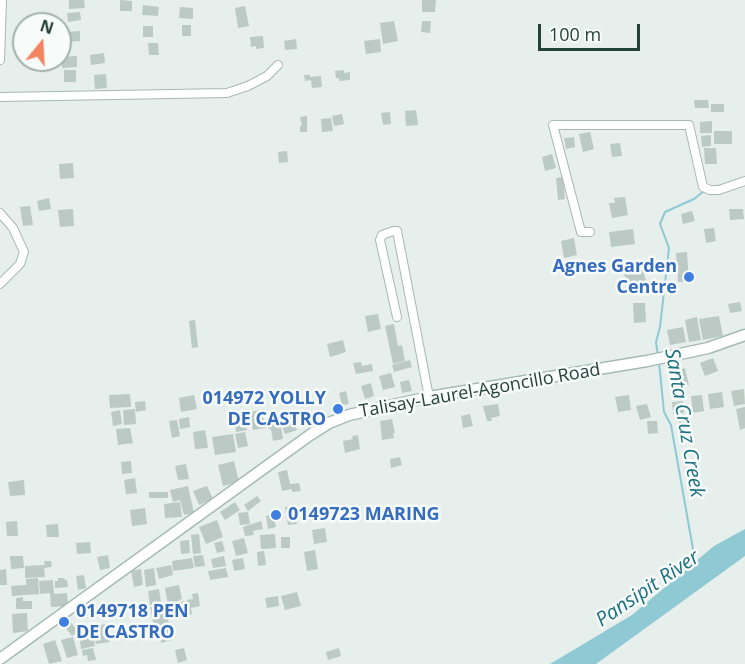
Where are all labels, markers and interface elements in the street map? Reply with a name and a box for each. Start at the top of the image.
north arrow [12,12,72,72]
scale bar [541,12,643,50]
text: N [37,14,57,39]
text: 100 m [549,22,601,46]
place label: Agnes Garden Centre [552,256,677,298]
marker: Agnes Garden Centre [682,270,696,284]
water label: Santa Cruz Creek [659,347,709,499]
street label: Talisay-Laurel-Agoncillo Road [358,359,602,423]
place label: 014972 YOLLY DE CASTRO [202,388,326,430]
marker: 014972 YOLLY DE CASTRO [331,402,345,416]
place label: 0149723 MARING [288,504,440,526]
marker: 0149723 MARING [269,508,283,522]
water label: Pansipit River [592,546,704,632]
place label: 0149718 PEN DE CASTRO [76,601,189,644]
marker: 0149718 PEN DE CASTRO [57,615,71,629]

